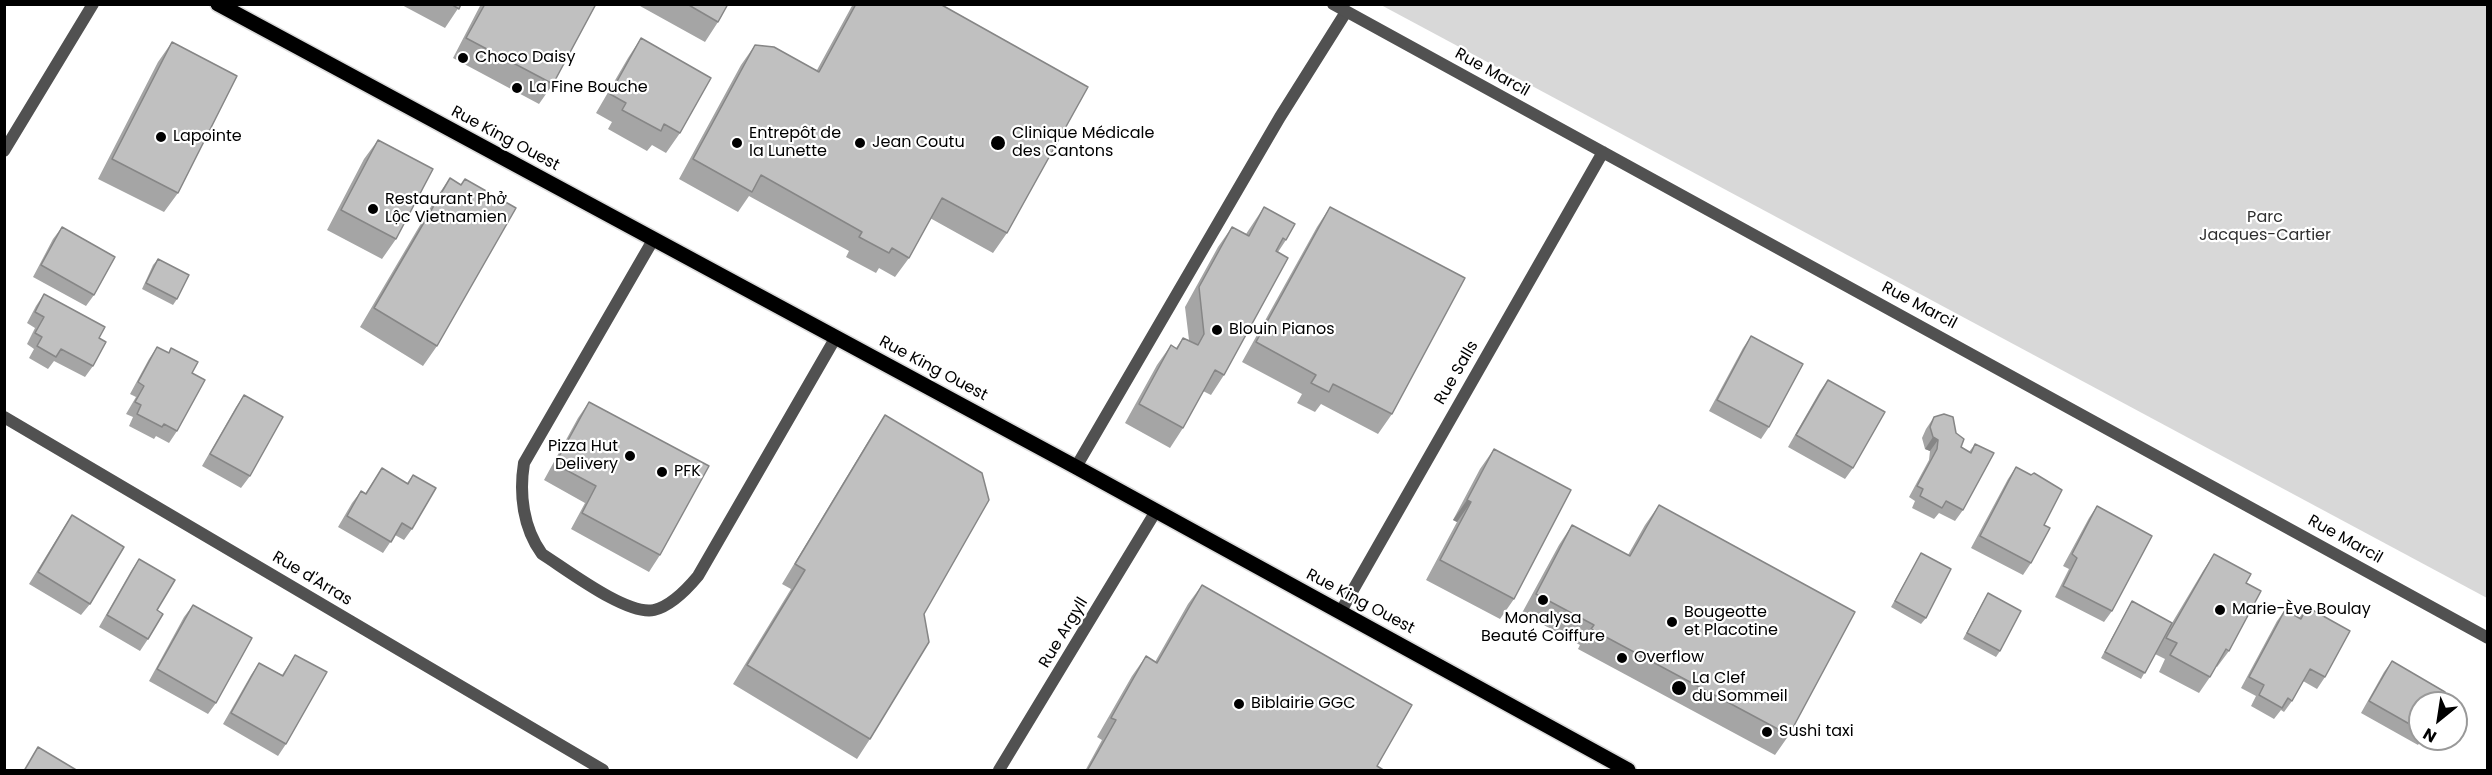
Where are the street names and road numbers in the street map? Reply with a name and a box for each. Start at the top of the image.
street label: Rue Marcil [1451,45,1533,101]
street label: Rue King Ouest [448,102,562,176]
street label: Rue Marcil [1878,278,1960,334]
street label: Rue King Ouest [876,332,990,406]
street label: Rue Salls [1431,338,1483,408]
street label: Rue Marcil [2304,512,2386,568]
street label: Rue d'Arras [269,548,355,610]
street label: Rue King Ouest [1303,565,1417,639]
street label: Rue Argyll [1036,594,1092,672]

